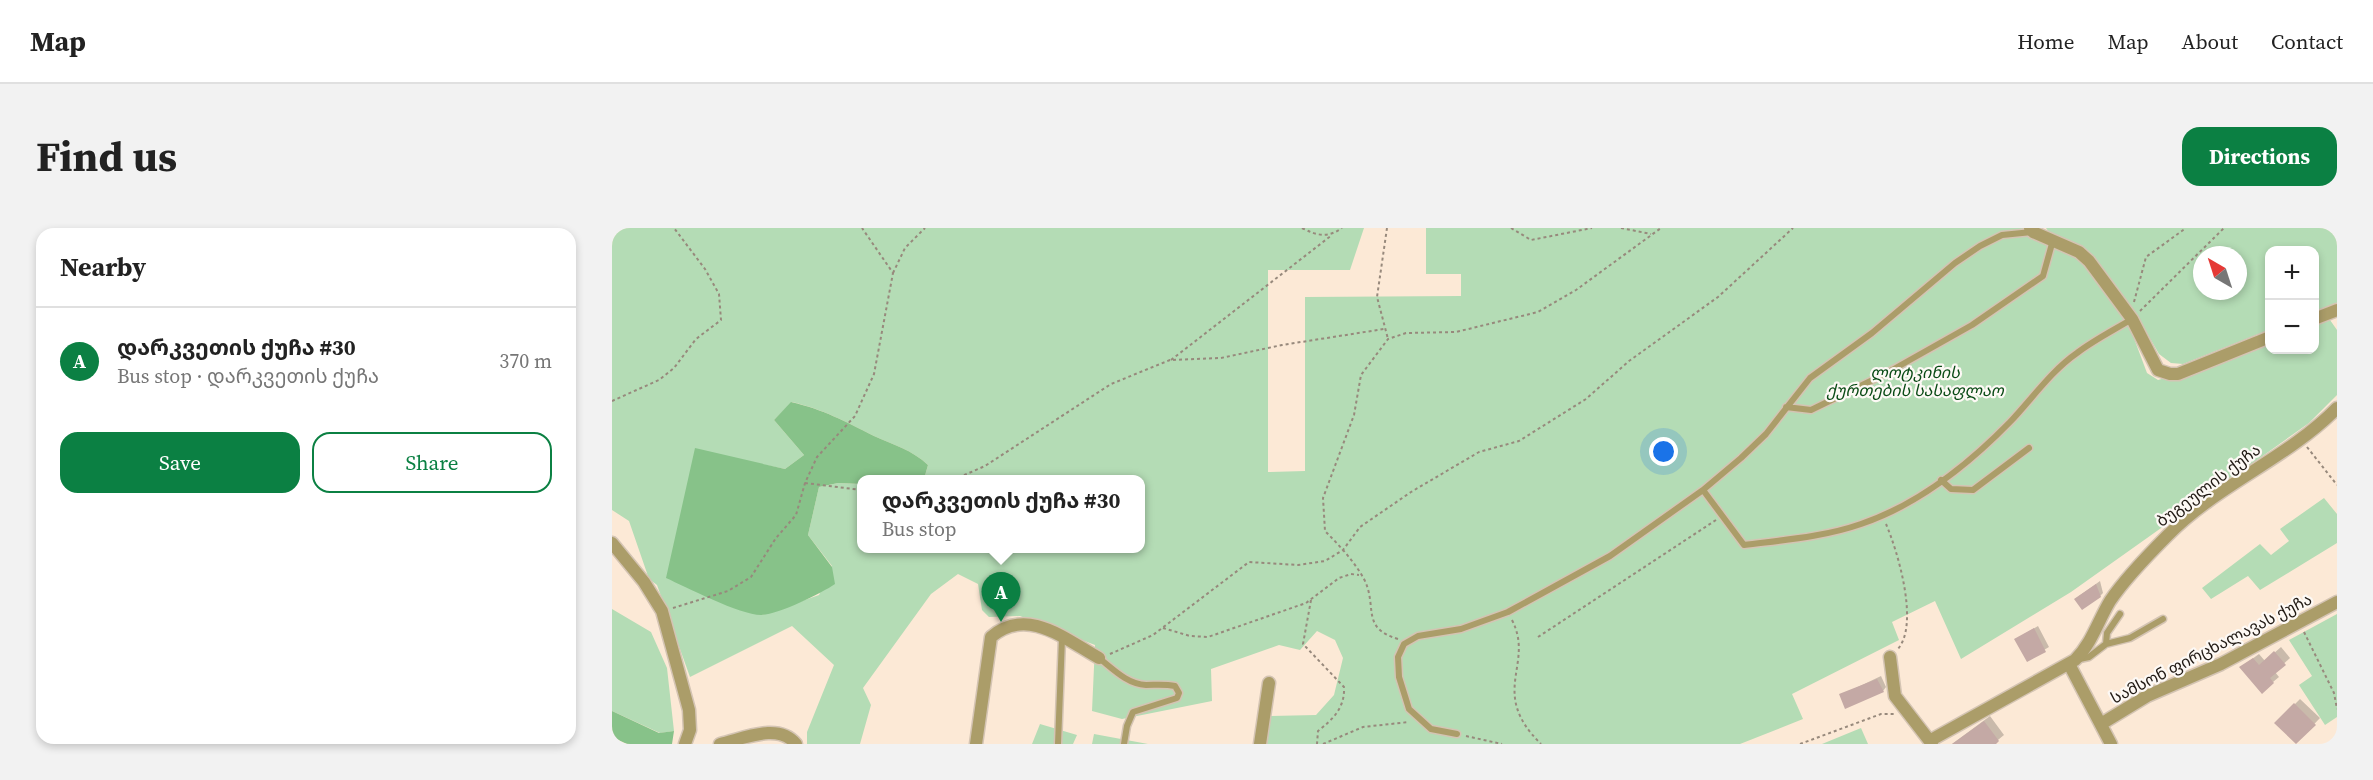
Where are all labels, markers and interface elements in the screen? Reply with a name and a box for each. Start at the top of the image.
text: Map [30,22,86,60]
text: Home [2017,27,2075,56]
text: Map [2108,27,2149,56]
text: About [2182,27,2238,56]
text: Contact [2271,27,2343,56]
text: Find us [36,127,177,185]
button: Directions [2182,127,2337,186]
north arrow [2193,246,2247,300]
map controls [2265,246,2319,354]
button: + [2265,246,2319,300]
text: Nearby [60,249,146,285]
button: − [2265,300,2319,354]
text: დარკვეთის ქუჩა #30 [117,332,356,362]
text: A [73,347,86,375]
text: 370 m [499,347,552,375]
park label: ლოტკინის ქურთების სასაფლაო [1826,361,2005,401]
text: Bus stop · დარკვეთის ქუჩა [117,362,379,390]
button: Save [60,432,300,493]
button: Share [312,432,552,493]
your location [1649,437,1678,466]
street label: ბუგეულის ქუჩა [2151,438,2265,532]
popup [857,475,1145,553]
text: დარკვეთის ქუჩა #30 [882,485,1120,515]
text: Bus stop [882,515,956,543]
pin: A [982,572,1020,622]
street label: სამსონ ფირცხალავას ქუჩა [2107,588,2315,708]

